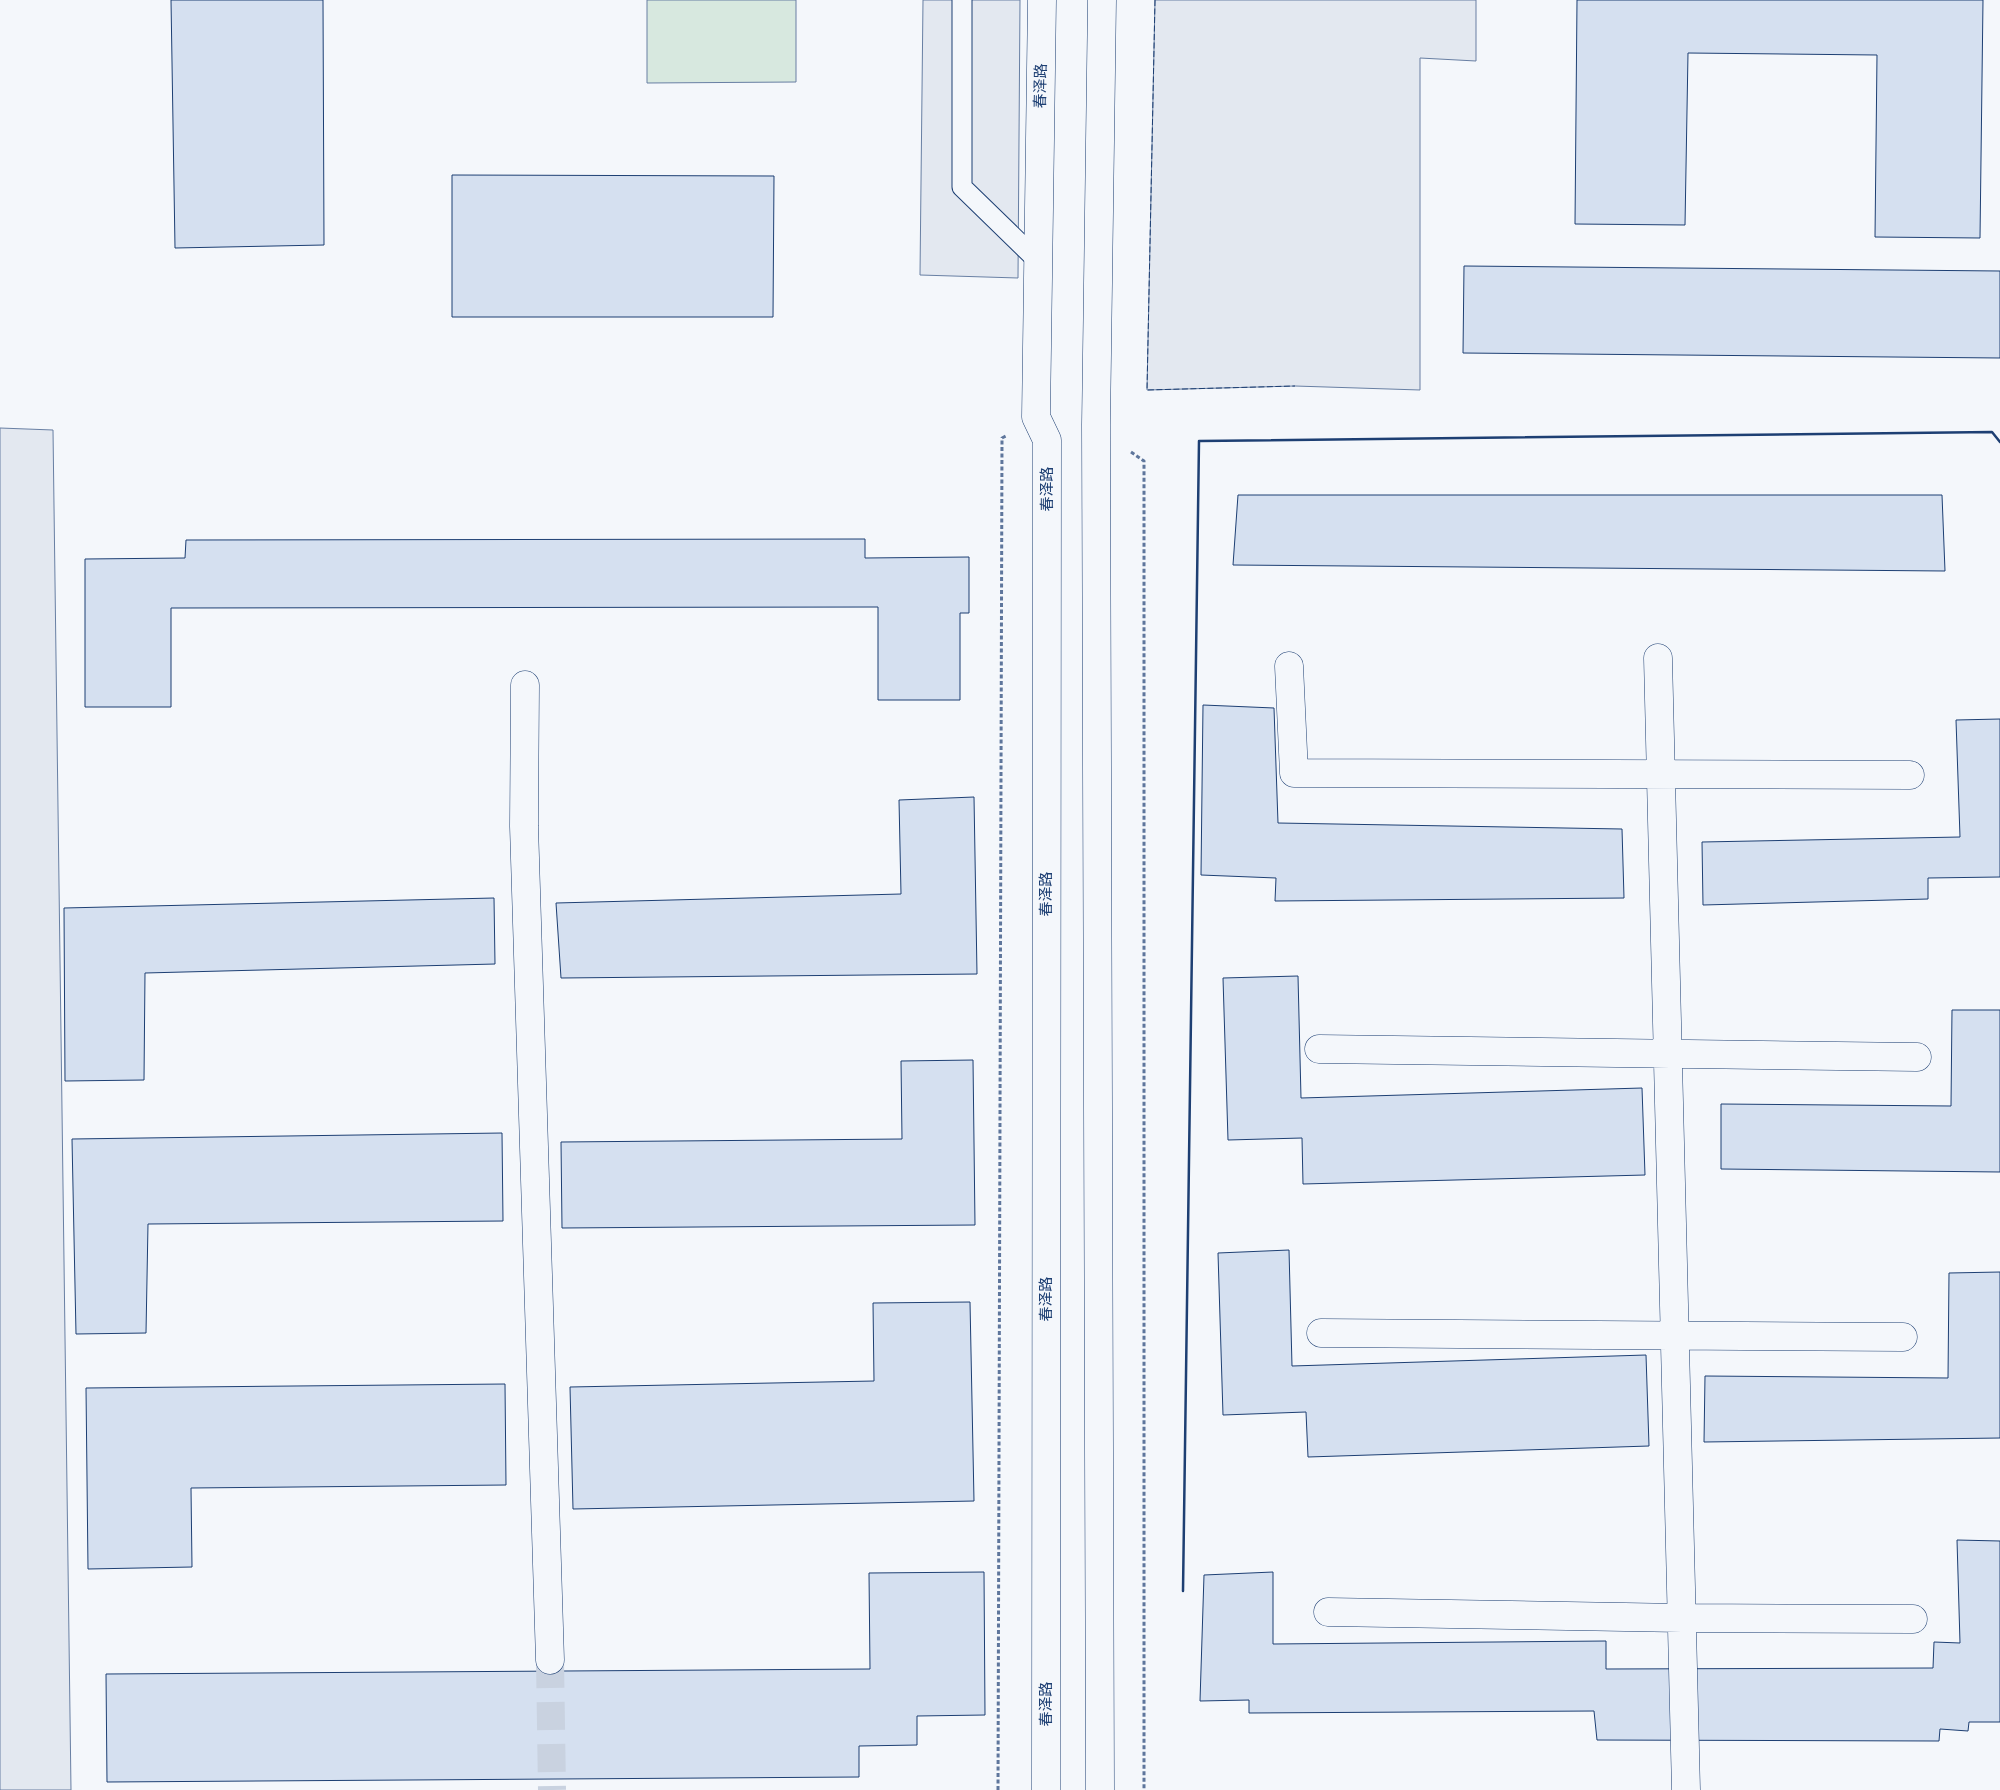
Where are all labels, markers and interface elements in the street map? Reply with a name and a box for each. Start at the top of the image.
street label: 春泽路 [1030,63,1052,109]
street label: 春泽路 [1037,466,1058,512]
street label: 春泽路 [1036,871,1057,917]
street label: 春泽路 [1036,1276,1057,1322]
street label: 春泽路 [1036,1681,1057,1727]

